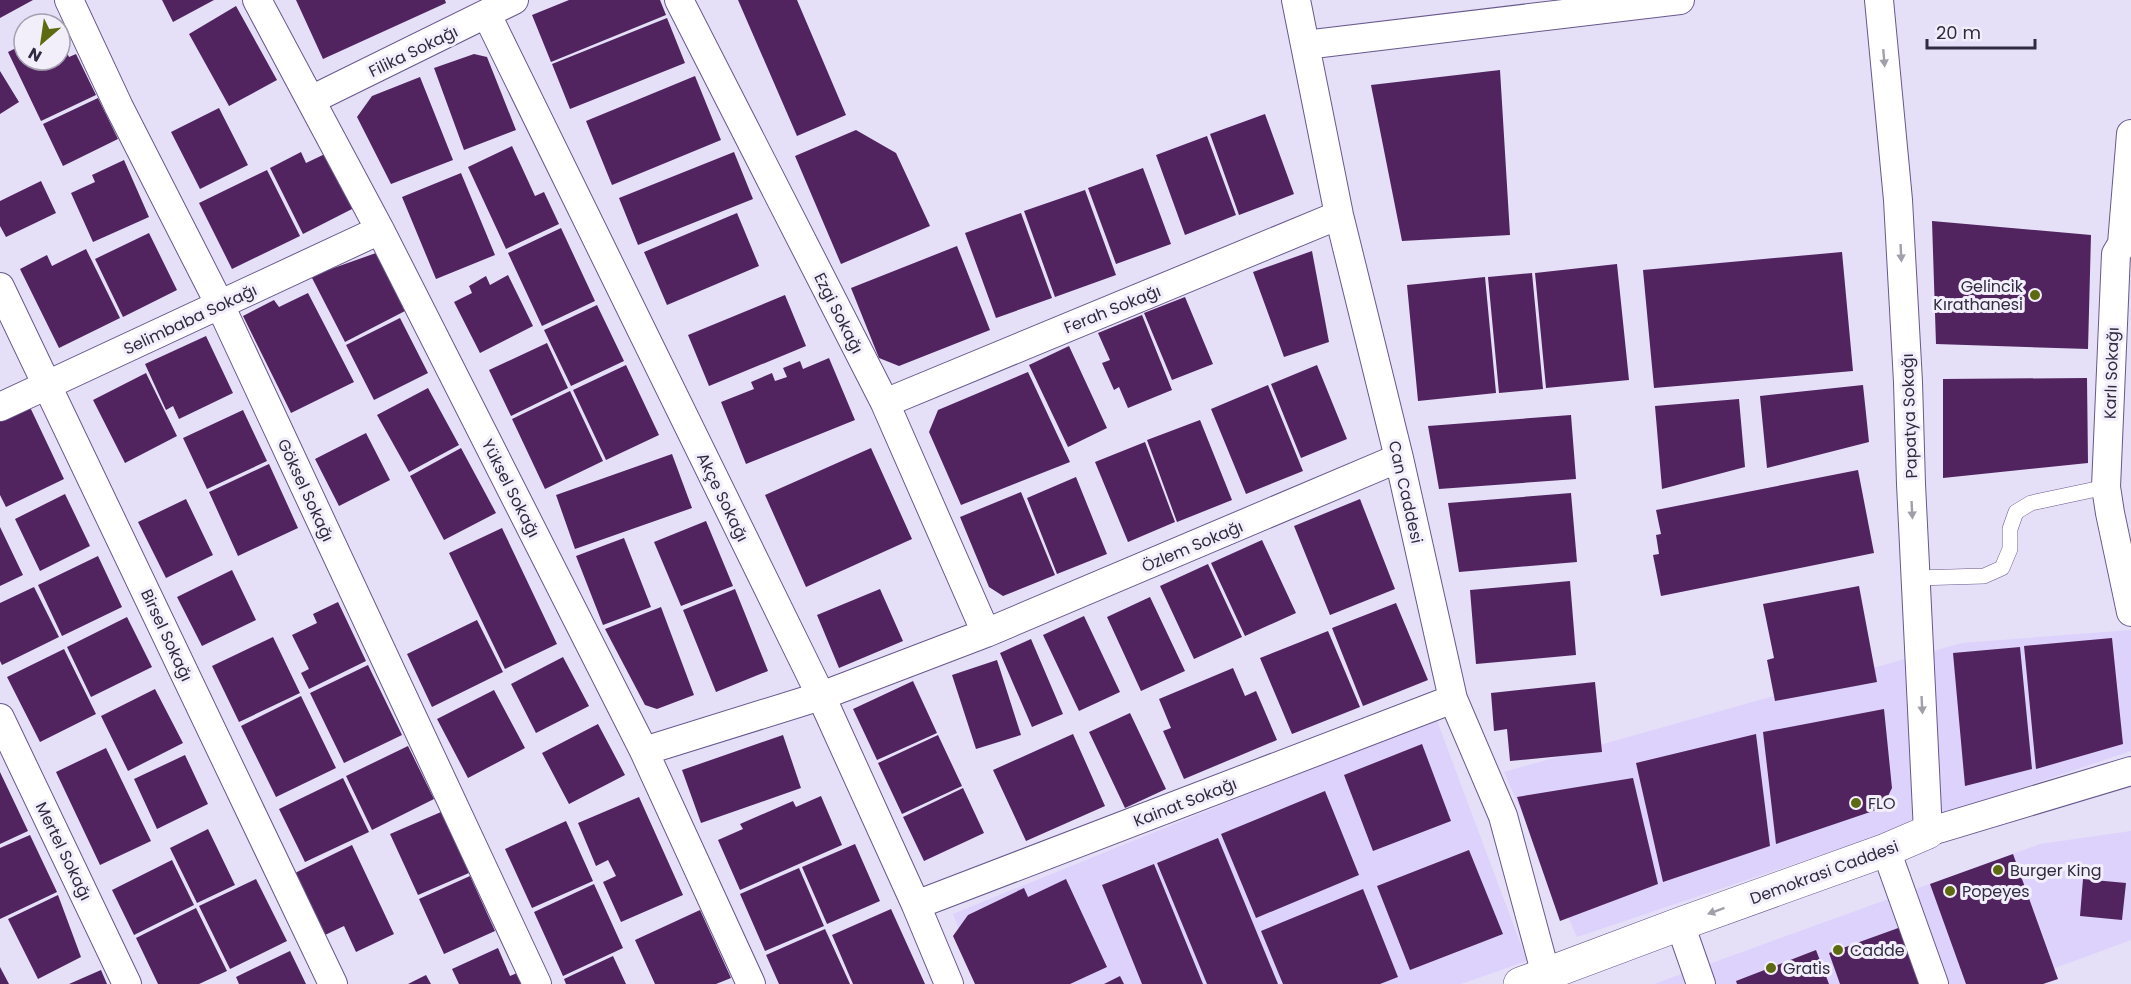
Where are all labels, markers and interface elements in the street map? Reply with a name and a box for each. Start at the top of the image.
north arrow [12,12,72,72]
scale bar [1927,12,2035,50]
street label: Filika Sokağı [365,20,462,83]
text: 20 m [1936,20,1981,45]
text: N [24,42,46,68]
one-way arrow [1879,49,1889,68]
one-way arrow [1896,243,1905,262]
street label: Ezgi Sokağı [808,269,869,358]
place label: Gelincik Kırathanesi [1933,275,2024,316]
street label: Selimbaba Sokağı [120,278,261,360]
street label: Ferah Sokağı [1060,280,1164,339]
marker: Gelincik Kırathanesi [2028,288,2042,302]
street label: Karlı Sokağı [2098,327,2125,419]
street label: Papatya Sokağı [1896,353,1923,479]
street label: Göksel Sokağı [272,435,339,545]
street label: Yüksel Sokağı [476,435,545,541]
street label: Can Caddesi [1383,439,1428,546]
street label: Akçe Sokağı [691,449,754,546]
one-way arrow [1908,501,1917,520]
street label: Özlem Sokağı [1138,515,1246,578]
street label: Birsel Sokağı [135,585,198,685]
one-way arrow [1917,696,1926,715]
street label: Kainat Sokağı [1130,772,1240,833]
place label: FLO [1868,792,1896,815]
marker: FLO [1849,796,1863,810]
street label: Mertel Sokağı [30,798,97,904]
street label: Demokrasi Caddesi [1747,835,1902,910]
place label: Burger King [2010,859,2102,882]
marker: Burger King [1991,863,2005,877]
place label: Popeyes [1962,880,2030,903]
marker: Popeyes [1943,884,1957,898]
one-way arrow [1707,906,1725,916]
place label: Cadde [1850,939,1905,962]
marker: Cadde [1831,943,1845,957]
place label: Gratis [1783,957,1830,980]
marker: Gratis [1764,961,1778,975]

